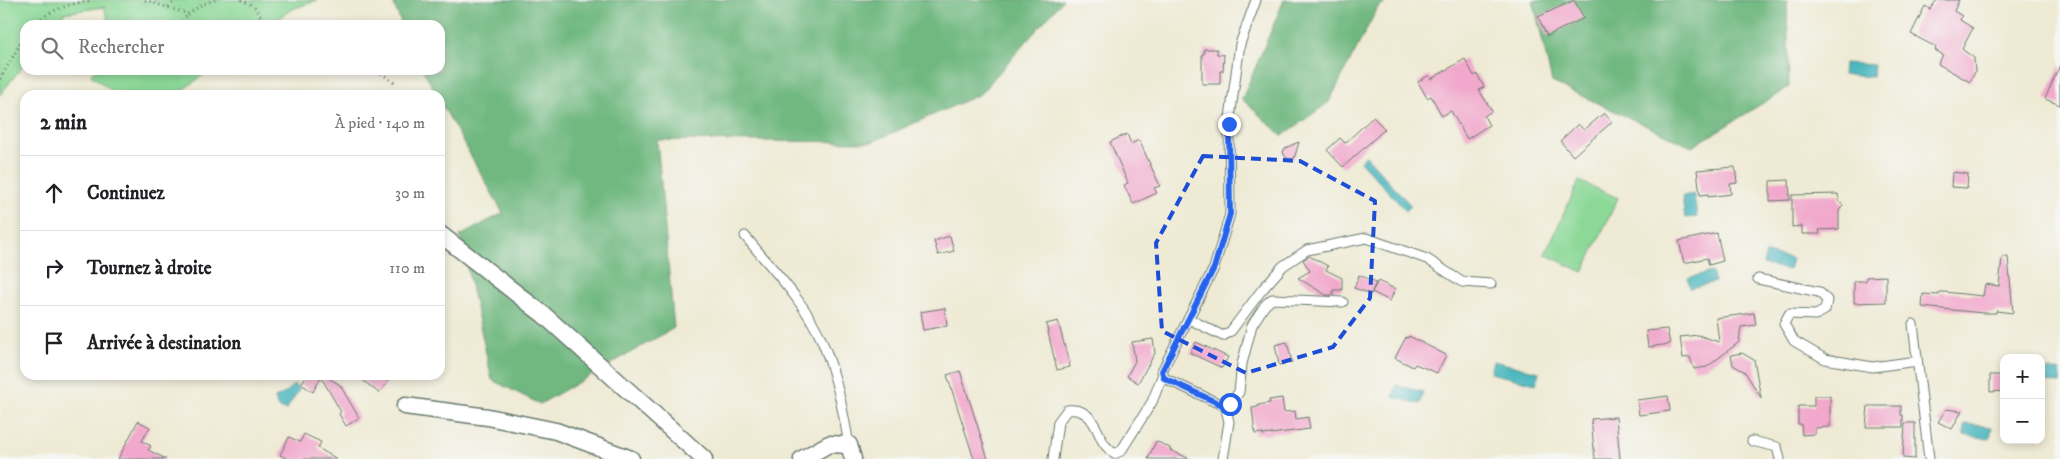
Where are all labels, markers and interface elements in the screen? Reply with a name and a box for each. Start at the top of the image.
search box [20,20,445,75]
icon: search [38,34,66,62]
text: Rechercher [78,36,164,59]
text: 2 min [40,110,87,136]
text: À pied · 140 m [335,113,425,133]
route end [1218,113,1241,136]
icon: ahead [40,179,68,207]
text: Continuez [87,182,165,205]
text: 30 m [395,183,425,203]
icon: right [40,254,68,282]
text: Tournez à droite [87,257,212,280]
text: 110 m [389,258,425,278]
icon: arrive [40,329,68,357]
text: Arrivée à destination [87,332,241,355]
map controls [2000,354,2045,444]
button: + [2000,354,2045,399]
route start [1219,393,1242,416]
button: − [2000,399,2045,444]

